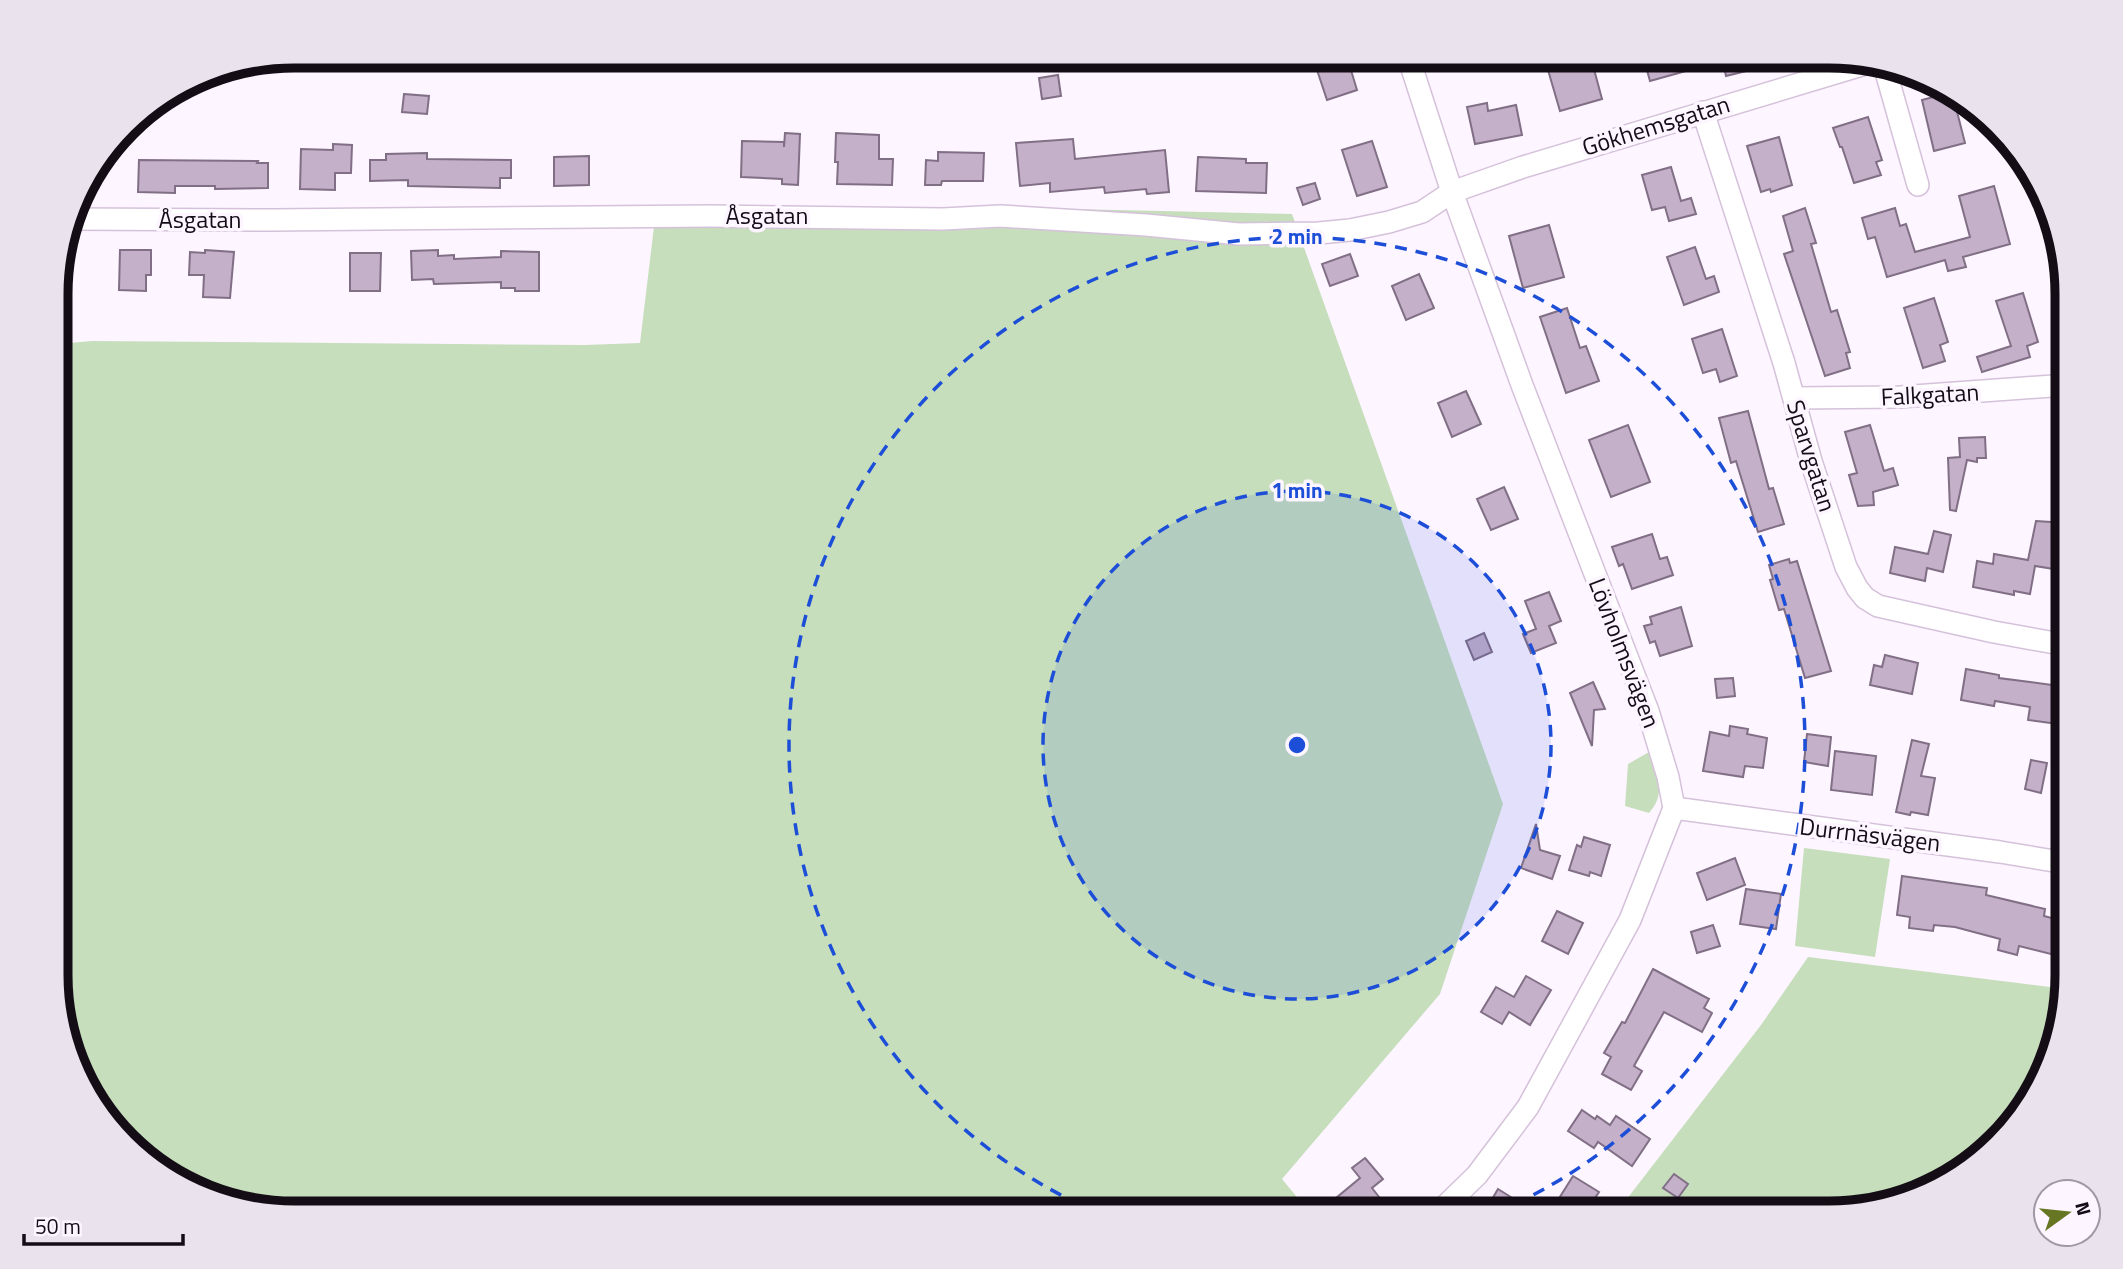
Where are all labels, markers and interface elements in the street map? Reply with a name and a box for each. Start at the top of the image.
street label: Gökhemsgatan [1577,85,1734,165]
street label: Åsgatan [725,197,809,233]
street label: Åsgatan [158,201,242,237]
text: 2 min [1271,220,1323,252]
street label: Falkgatan [1880,373,1980,415]
street label: Sparvgatan [1778,395,1846,516]
text: 1 min [1271,474,1323,506]
street label: Lövholmsvägen [1580,572,1670,733]
centre of rings [1285,733,1309,757]
street label: Durrnäsvägen [1798,808,1943,860]
north arrow [2032,1178,2102,1248]
text: N [2068,1198,2100,1219]
scale bar [24,1202,184,1246]
text: 50 m [35,1210,81,1242]

